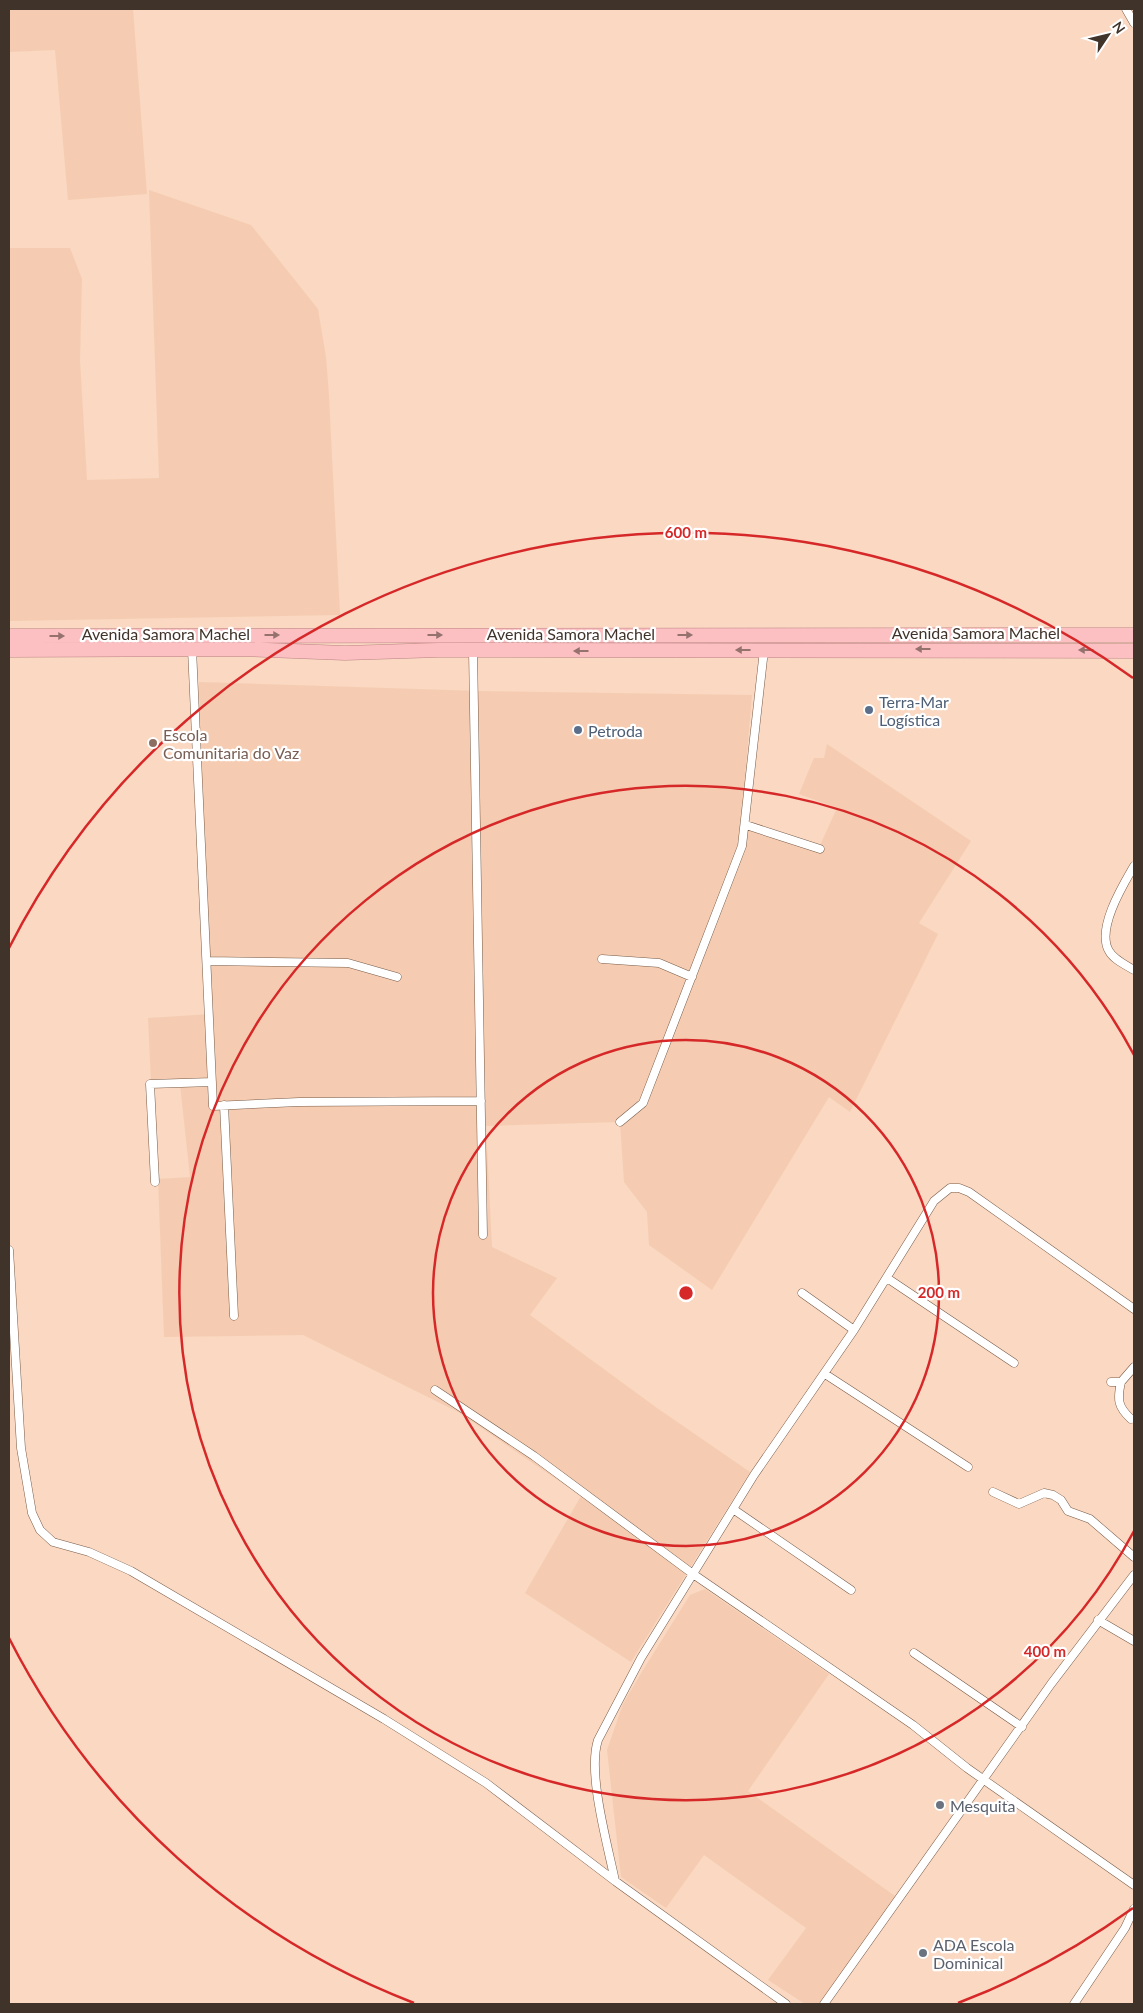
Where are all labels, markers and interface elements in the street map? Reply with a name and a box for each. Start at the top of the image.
north arrow [1083,10,1133,60]
text: N [1109,18,1129,37]
text: 600 m [665,523,707,541]
street label: Avenida Samora Machel [892,623,1060,642]
street label: Avenida Samora Machel [82,624,250,643]
street label: Avenida Samora Machel [487,624,655,643]
one-way arrow [265,631,281,639]
one-way arrow [427,631,443,639]
one-way arrow [677,631,693,639]
one-way arrow [50,632,66,640]
one-way arrow [915,645,931,653]
one-way arrow [735,646,751,654]
one-way arrow [1077,646,1093,654]
one-way arrow [572,647,588,655]
place label: Terra-Mar Logística [879,692,949,729]
marker: Terra-Mar Logística [863,704,875,716]
place label: Petroda [588,721,643,740]
marker: Petroda [572,724,584,736]
place label: Escola Comunitaria do Vaz [163,725,299,762]
marker: Escola Comunitaria do Vaz [147,737,159,749]
text: 200 m [918,1283,960,1301]
centre of rings [677,1284,695,1302]
text: 400 m [1024,1642,1066,1660]
place label: Mesquita [950,1796,1015,1815]
marker: Mesquita [934,1799,946,1811]
place label: ADA Escola Dominical [933,1935,1014,1972]
marker: ADA Escola Dominical [917,1947,929,1959]

